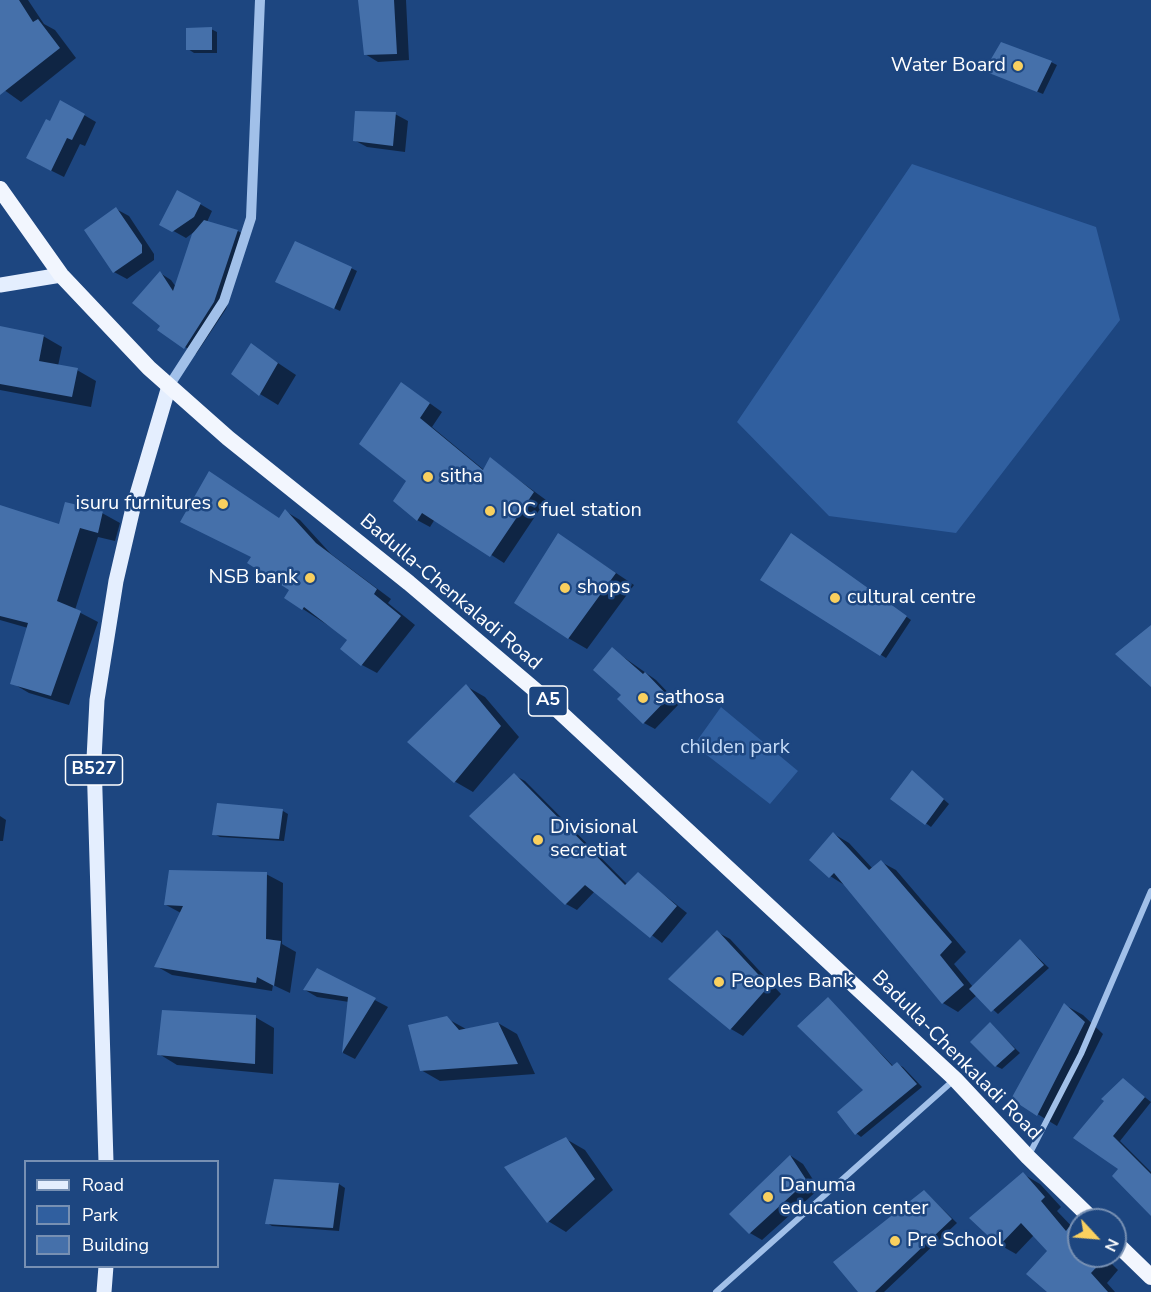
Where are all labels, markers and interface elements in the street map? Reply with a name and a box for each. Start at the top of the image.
place label: Water Board [891,54,1006,78]
marker: Water Board [1011,59,1025,73]
place label: sitha [440,465,483,489]
marker: sitha [421,470,435,484]
place label: isuru furnitures [75,492,211,516]
marker: isuru furnitures [216,497,230,511]
place label: IOC fuel station [502,499,642,523]
marker: IOC fuel station [483,504,497,518]
street label: Badulla-Chenkaladi Road [354,510,546,676]
place label: NSB bank [209,566,298,590]
marker: NSB bank [303,571,317,585]
place label: shops [577,576,630,600]
marker: shops [558,581,572,595]
place label: cultural centre [847,586,976,610]
marker: cultural centre [828,591,842,605]
road number: A5 [528,686,568,716]
place label: sathosa [655,686,725,710]
marker: sathosa [636,691,650,705]
park label: childen park [680,736,790,760]
road number: B527 [66,755,122,785]
place label: Divisional secretiat [550,816,638,863]
marker: Divisional secretiat [531,833,545,847]
street label: Badulla-Chenkaladi Road [866,966,1046,1146]
place label: Peoples Bank [731,970,853,994]
marker: Peoples Bank [712,975,726,989]
legend [24,1160,219,1268]
text: Road [82,1173,124,1197]
place label: Danuma education center [780,1174,928,1221]
marker: Danuma education center [761,1190,775,1204]
text: Park [82,1203,118,1227]
north arrow [1067,1208,1127,1268]
place label: Pre School [907,1229,1003,1253]
text: Building [82,1233,149,1257]
marker: Pre School [888,1234,902,1248]
text: N [1099,1235,1124,1255]

